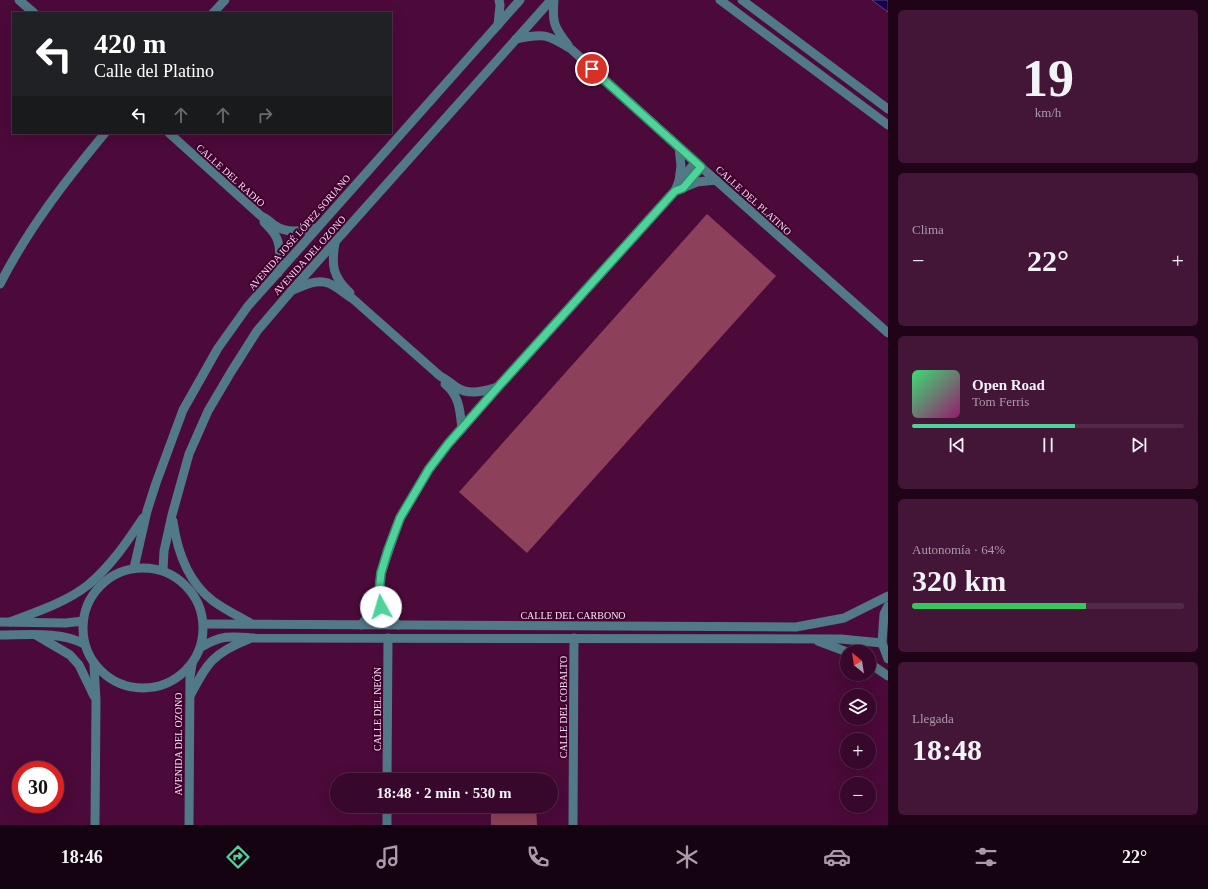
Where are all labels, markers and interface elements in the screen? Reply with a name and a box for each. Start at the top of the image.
icon: left [28,28,80,80]
text: 420 m [94,28,166,59]
text: 19 [1022,50,1074,107]
pin [575,52,609,86]
icon: arrive [581,58,603,80]
text: Calle del Platino [94,61,214,81]
icon: left [128,104,150,126]
icon: ahead [170,104,192,126]
icon: ahead [212,104,234,126]
icon: right [254,104,276,126]
text: km/h [1035,105,1061,120]
street label: CALLE DEL RADIO [194,142,267,209]
street label: CALLE DEL PLATINO [714,164,794,237]
street label: AVENIDA JOSÉ LÓPEZ SORIANO [246,172,353,292]
street label: AVENIDA DEL OZONO [271,213,348,297]
text: Clima [912,222,944,237]
text: 22° [1027,244,1069,277]
text: − [912,248,924,273]
text: + [1172,248,1184,273]
text: Open Road [972,377,1045,393]
text: Tom Ferris [972,394,1029,409]
icon: previous [946,434,968,456]
icon: pause [1037,434,1059,456]
icon: next [1128,434,1150,456]
text: Autonomía · 64% [912,542,1005,557]
text: 320 km [912,564,1006,597]
position arrow [360,586,402,628]
street label: CALLE DEL CARBONO [520,610,626,621]
north arrow [840,645,876,681]
map controls [840,645,876,813]
street label: CALLE DEL COBALTO [558,656,569,758]
street label: CALLE DEL NEÓN [372,667,383,751]
button: layers [840,689,876,725]
street label: AVENIDA DEL OZONO [173,693,184,795]
text: Llegada [912,711,954,726]
button: + [840,733,876,769]
text: 18:48 [912,733,982,766]
speed limit sign: 30 [12,761,64,813]
button: − [840,777,876,813]
text: 18:48 · 2 min · 530 m [377,785,512,801]
icon: directions [224,843,252,871]
icon: music [374,843,402,871]
icon: phone [524,843,552,871]
icon: climate [673,843,701,871]
icon: car [823,843,851,871]
icon: filters [972,843,1000,871]
text: 18:46 [61,847,103,867]
text: 22° [1122,847,1147,867]

